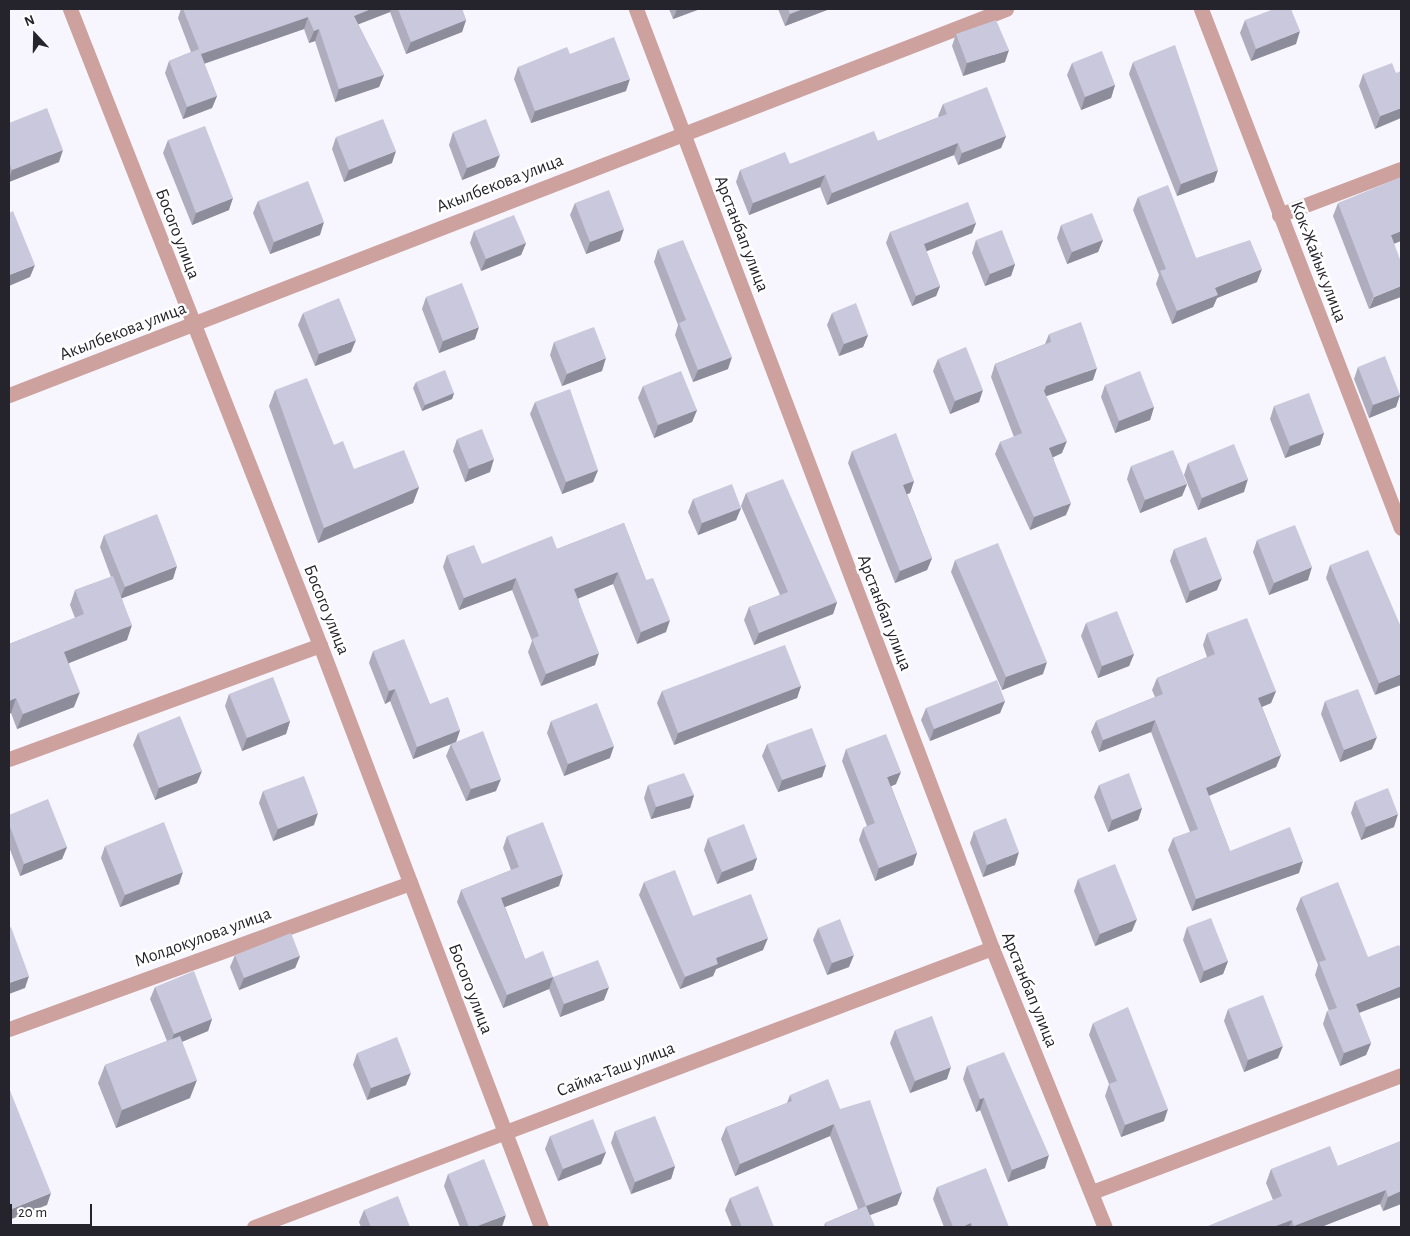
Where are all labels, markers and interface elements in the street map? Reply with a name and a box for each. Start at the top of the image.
north arrow [10,10,60,60]
text: N [23,13,37,29]
street label: Акылбекова улица [433,150,567,218]
street label: Арстанбап улица [709,173,773,295]
street label: Босого улица [150,186,204,282]
street label: Кок-Жайык улица [1285,198,1351,326]
street label: Акылбекова улица [56,298,190,366]
street label: Арстанбап улица [852,552,916,674]
street label: Босого улица [298,562,354,658]
street label: Молдокулова улица [132,903,274,973]
street label: Арстанбап улица [996,929,1062,1051]
street label: Босого улица [443,941,497,1037]
street label: Сайма-Таш улица [554,1038,678,1102]
scale bar [12,1194,95,1226]
text: 20 m [18,1205,47,1220]

